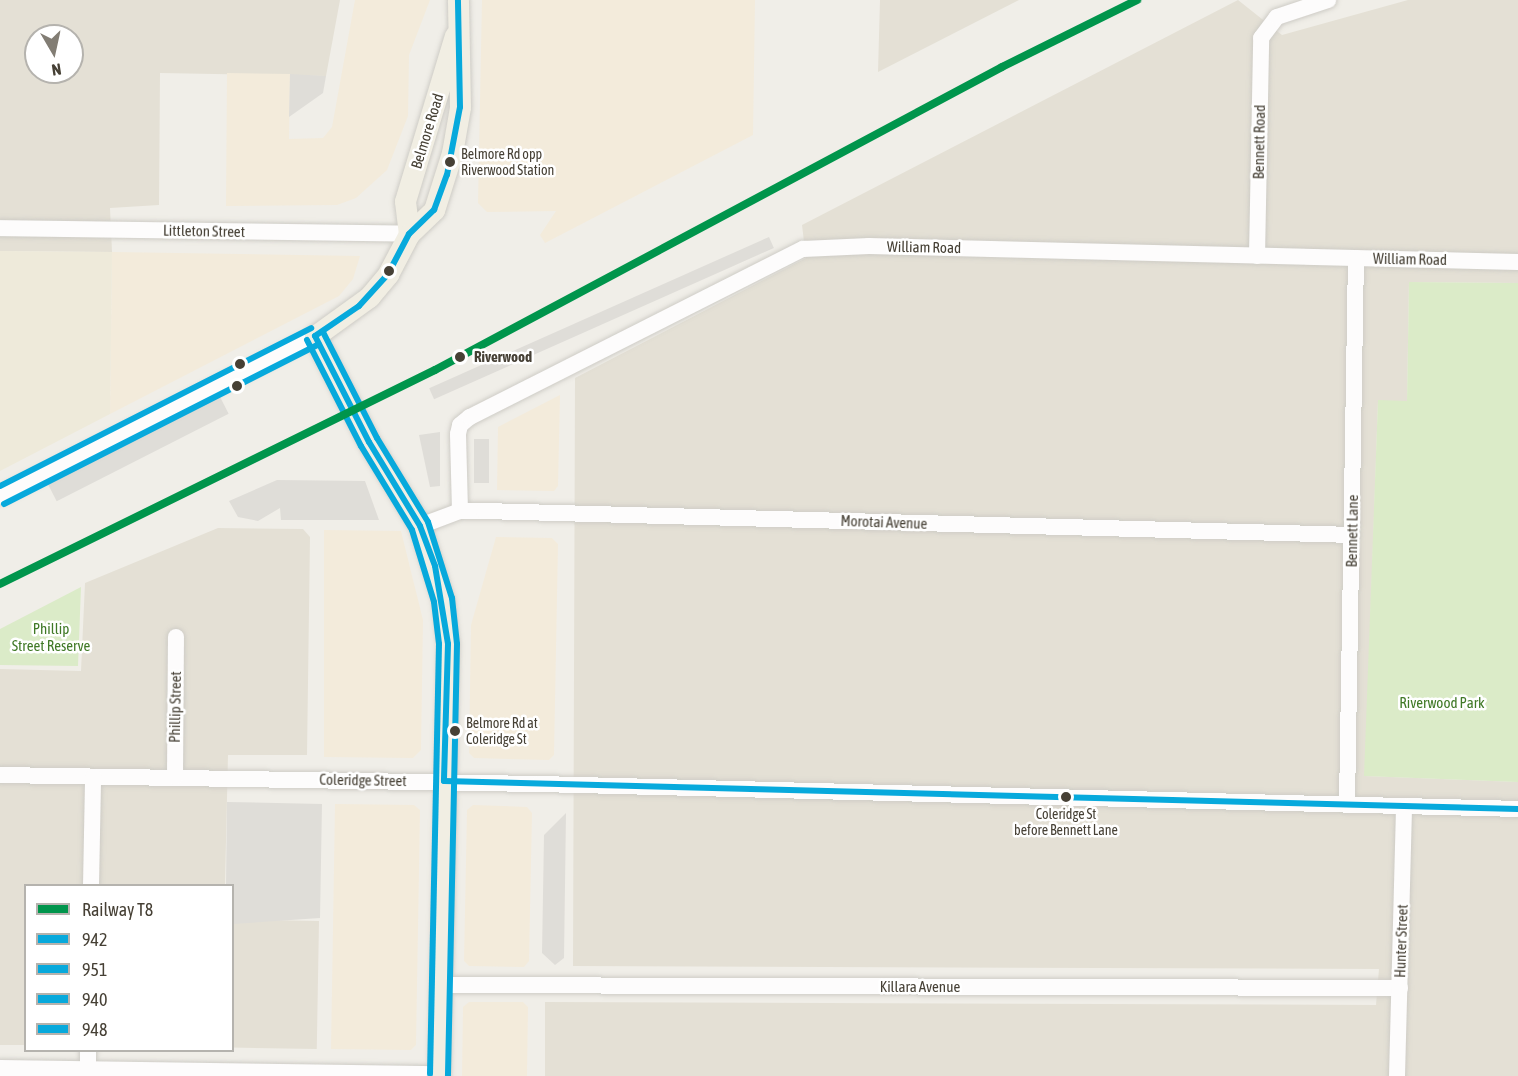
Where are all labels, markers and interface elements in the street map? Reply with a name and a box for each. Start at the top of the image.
north arrow [24,24,84,84]
text: N [50,60,63,79]
street label: Belmore Road [407,91,447,171]
street label: Bennett Road [1249,105,1269,179]
place label: Belmore Rd opp Riverwood Station [461,146,554,178]
marker: Belmore Rd opp Riverwood Station [444,156,456,168]
street label: Littleton Street [163,221,245,241]
street label: William Road [887,237,961,257]
street label: William Road [1373,249,1447,269]
unlabelled marker [383,265,395,277]
marker: Riverwood [451,348,469,366]
place label: Riverwood [474,348,532,366]
unlabelled marker [234,358,246,370]
unlabelled marker [231,380,243,392]
street label: Bennett Lane [1342,494,1362,568]
street label: Morotai Avenue [840,511,928,533]
park label: Phillip Street Reserve [12,619,90,654]
street label: Phillip Street [165,671,185,743]
park label: Riverwood Park [1399,694,1485,712]
place label: Belmore Rd at Coleridge St [466,715,538,748]
marker: Belmore Rd at Coleridge St [449,725,461,737]
street label: Coleridge Street [319,770,407,790]
marker: Coleridge St before Bennett Lane [1060,791,1072,803]
place label: Coleridge St before Bennett Lane [1014,806,1118,838]
legend [24,884,234,1052]
text: Railway T8 [82,899,153,920]
street label: Hunter Street [1391,904,1411,978]
text: 942 [82,929,107,950]
text: 951 [82,959,107,980]
street label: Killara Avenue [880,978,960,996]
text: 940 [82,989,107,1010]
text: 948 [82,1019,107,1040]

